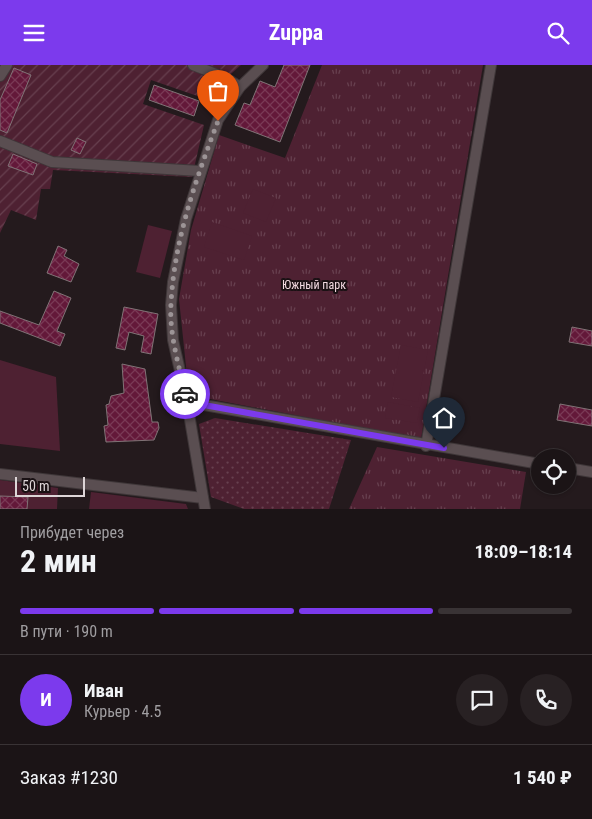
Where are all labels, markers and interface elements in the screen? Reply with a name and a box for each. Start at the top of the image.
icon: menu [20,19,48,47]
icon: search [544,19,572,47]
text: Zuppa [269,20,323,45]
pin [197,70,239,121]
icon: bag [204,77,232,105]
park label: Южный парк [282,278,346,292]
courier [160,369,210,419]
icon: car [171,380,199,408]
pin [423,397,465,448]
icon: home [430,404,458,432]
map controls [531,449,576,494]
button: locate [531,449,576,494]
scale bar [15,474,85,497]
text: 50 m [22,478,50,494]
text: Прибудет через [20,523,124,542]
text: 18:09–18:14 [474,540,572,563]
text: 2 мин [20,542,97,580]
text: В пути · 190 m [20,622,113,641]
button: chat [456,674,508,726]
button: phone [520,674,572,726]
text: Иван [84,679,123,702]
text: И [40,688,52,711]
text: Курьер · 4.5 [84,702,162,721]
text: Заказ #1230 [20,766,118,789]
text: 1 540 ₽ [513,766,572,789]

